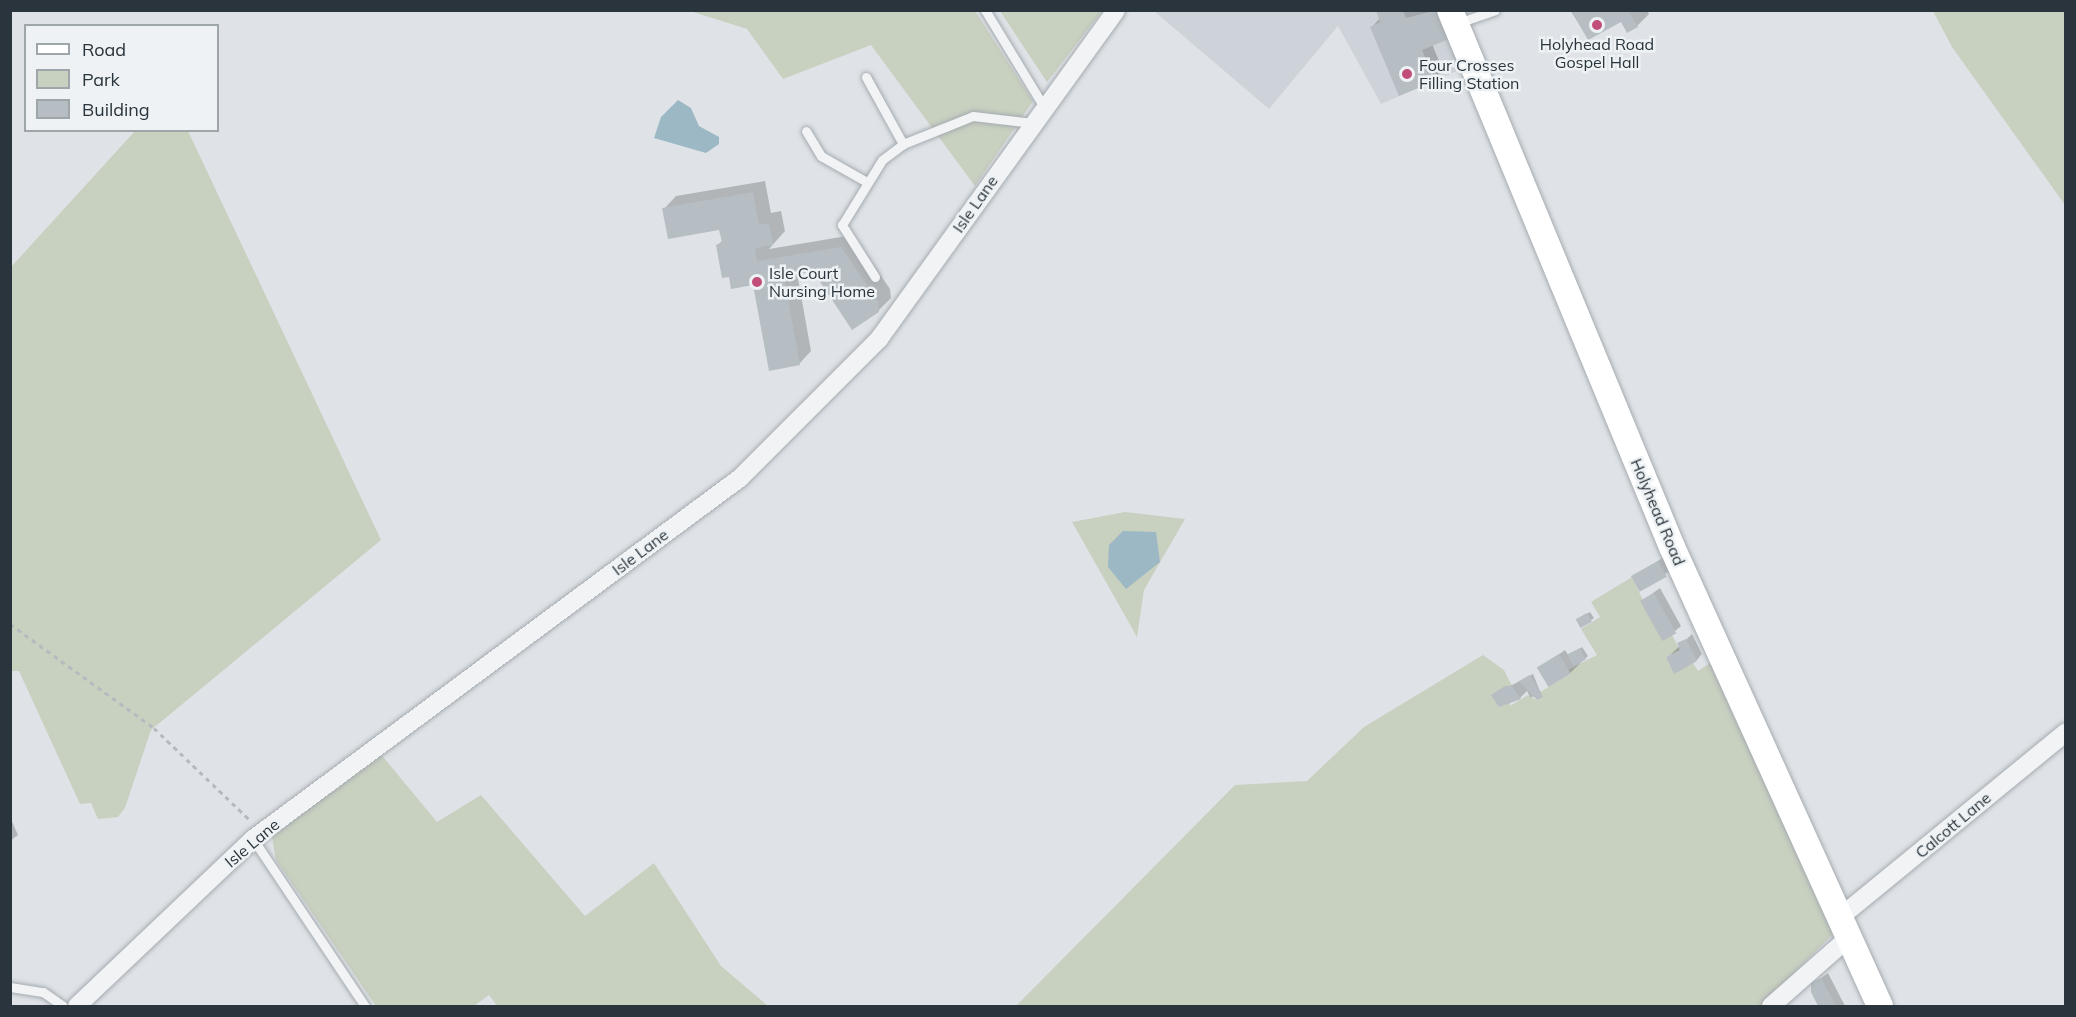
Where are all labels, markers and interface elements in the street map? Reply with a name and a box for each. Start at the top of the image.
marker: Holyhead Road Gospel Hall [1590,18,1604,32]
legend [24,24,219,132]
place label: Holyhead Road Gospel Hall [1540,34,1654,72]
text: Road [82,38,126,61]
place label: Four Crosses Filling Station [1419,55,1519,93]
marker: Four Crosses Filling Station [1400,67,1414,81]
text: Park [82,68,120,91]
text: Building [82,98,150,121]
street label: Isle Lane [948,172,1002,236]
place label: Isle Court Nursing Home [769,263,875,301]
marker: Isle Court Nursing Home [750,275,764,289]
street label: Holyhead Road [1627,456,1689,568]
street label: Isle Lane [608,525,672,579]
street label: Calcott Lane [1911,788,1995,862]
street label: Isle Lane [221,815,283,871]

